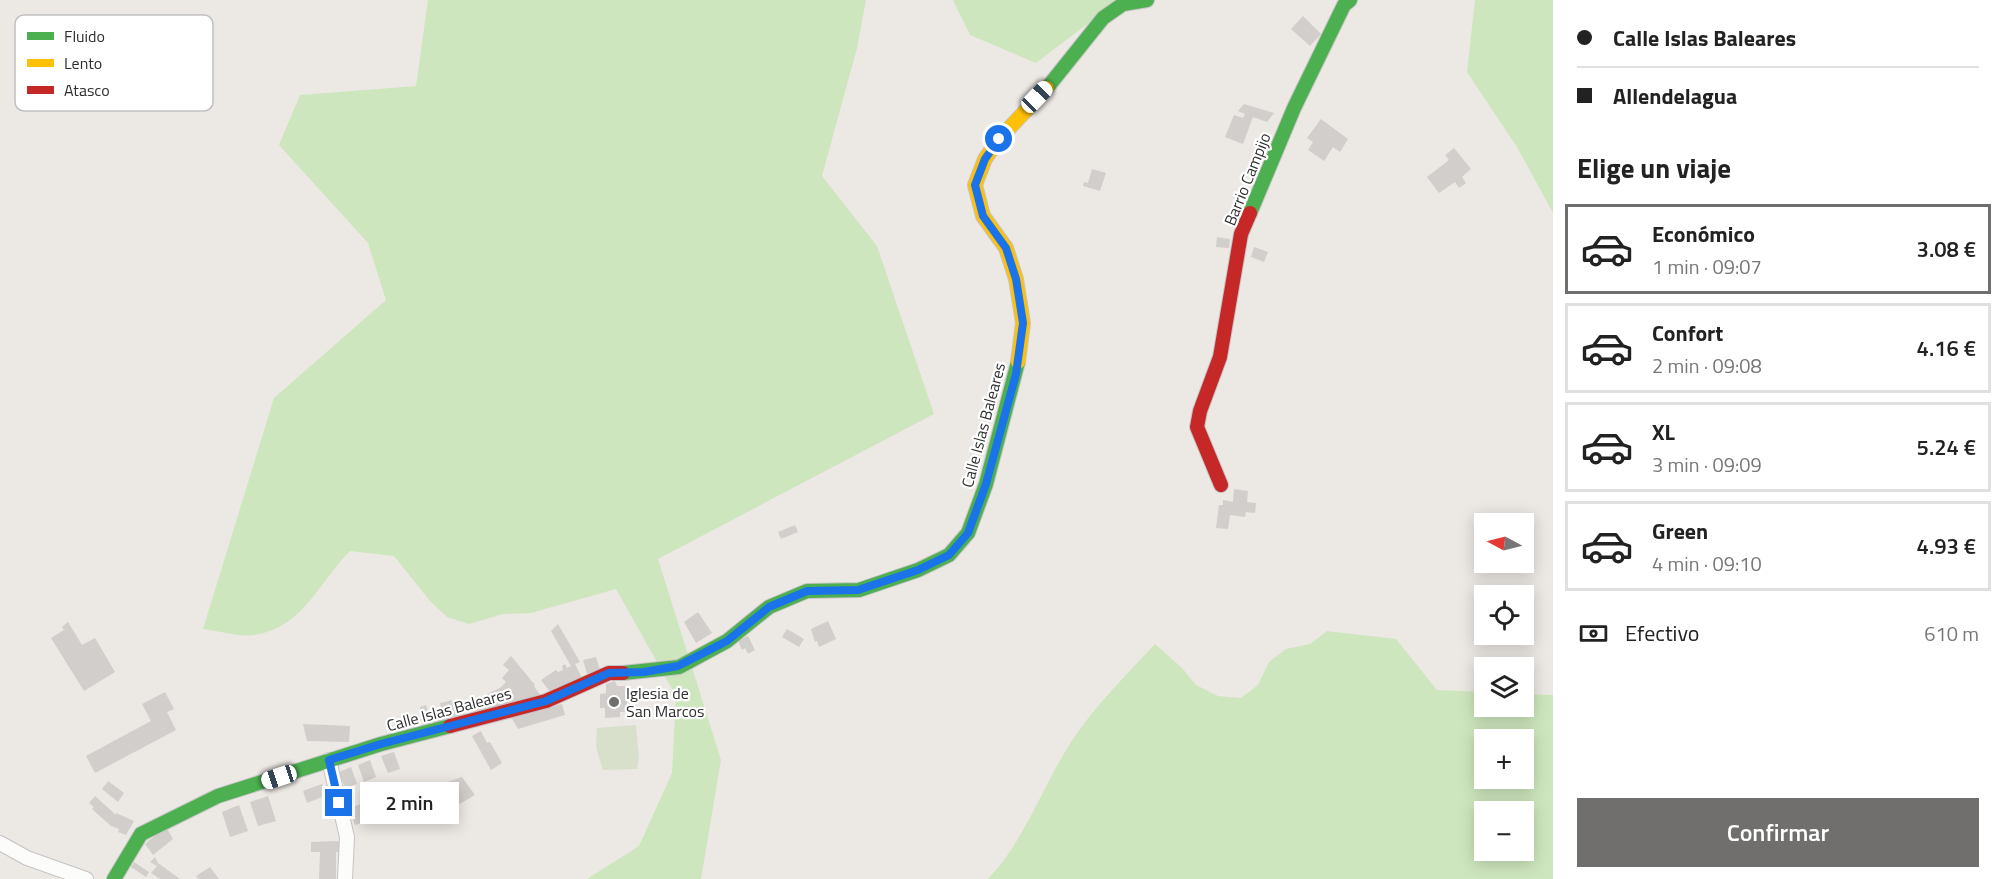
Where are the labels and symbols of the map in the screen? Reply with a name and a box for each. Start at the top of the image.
legend [15,15,213,111]
text: Fluido [64,24,105,48]
text: Lento [64,51,102,75]
text: Atasco [64,78,110,102]
car [1018,78,1056,116]
route start [985,125,1012,152]
street label: Barrio Campijo [1217,129,1277,229]
street label: Calle Islas Baleares [955,360,1011,490]
north arrow [1474,513,1534,573]
street label: Calle Islas Baleares [384,681,514,737]
place label: Iglesia de San Marcos [626,681,704,723]
marker: Iglesia de San Marcos [607,695,621,709]
car [259,763,299,791]
callout: 2 min [360,782,459,824]
route end [325,789,352,816]

